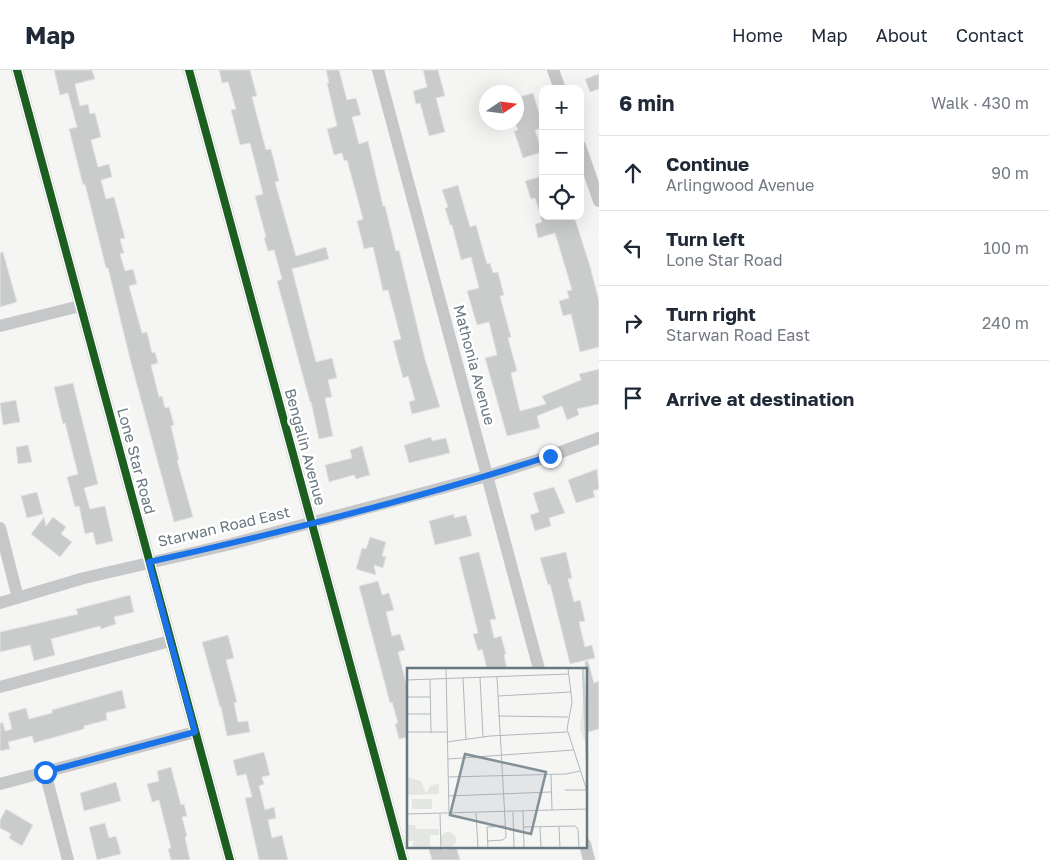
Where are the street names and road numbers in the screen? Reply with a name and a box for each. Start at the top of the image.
street label: Mathonia Avenue [450,303,500,427]
street label: Bengalin Avenue [282,386,330,508]
street label: Lone Star Road [114,406,160,516]
street label: Starwan Road East [156,502,292,550]

